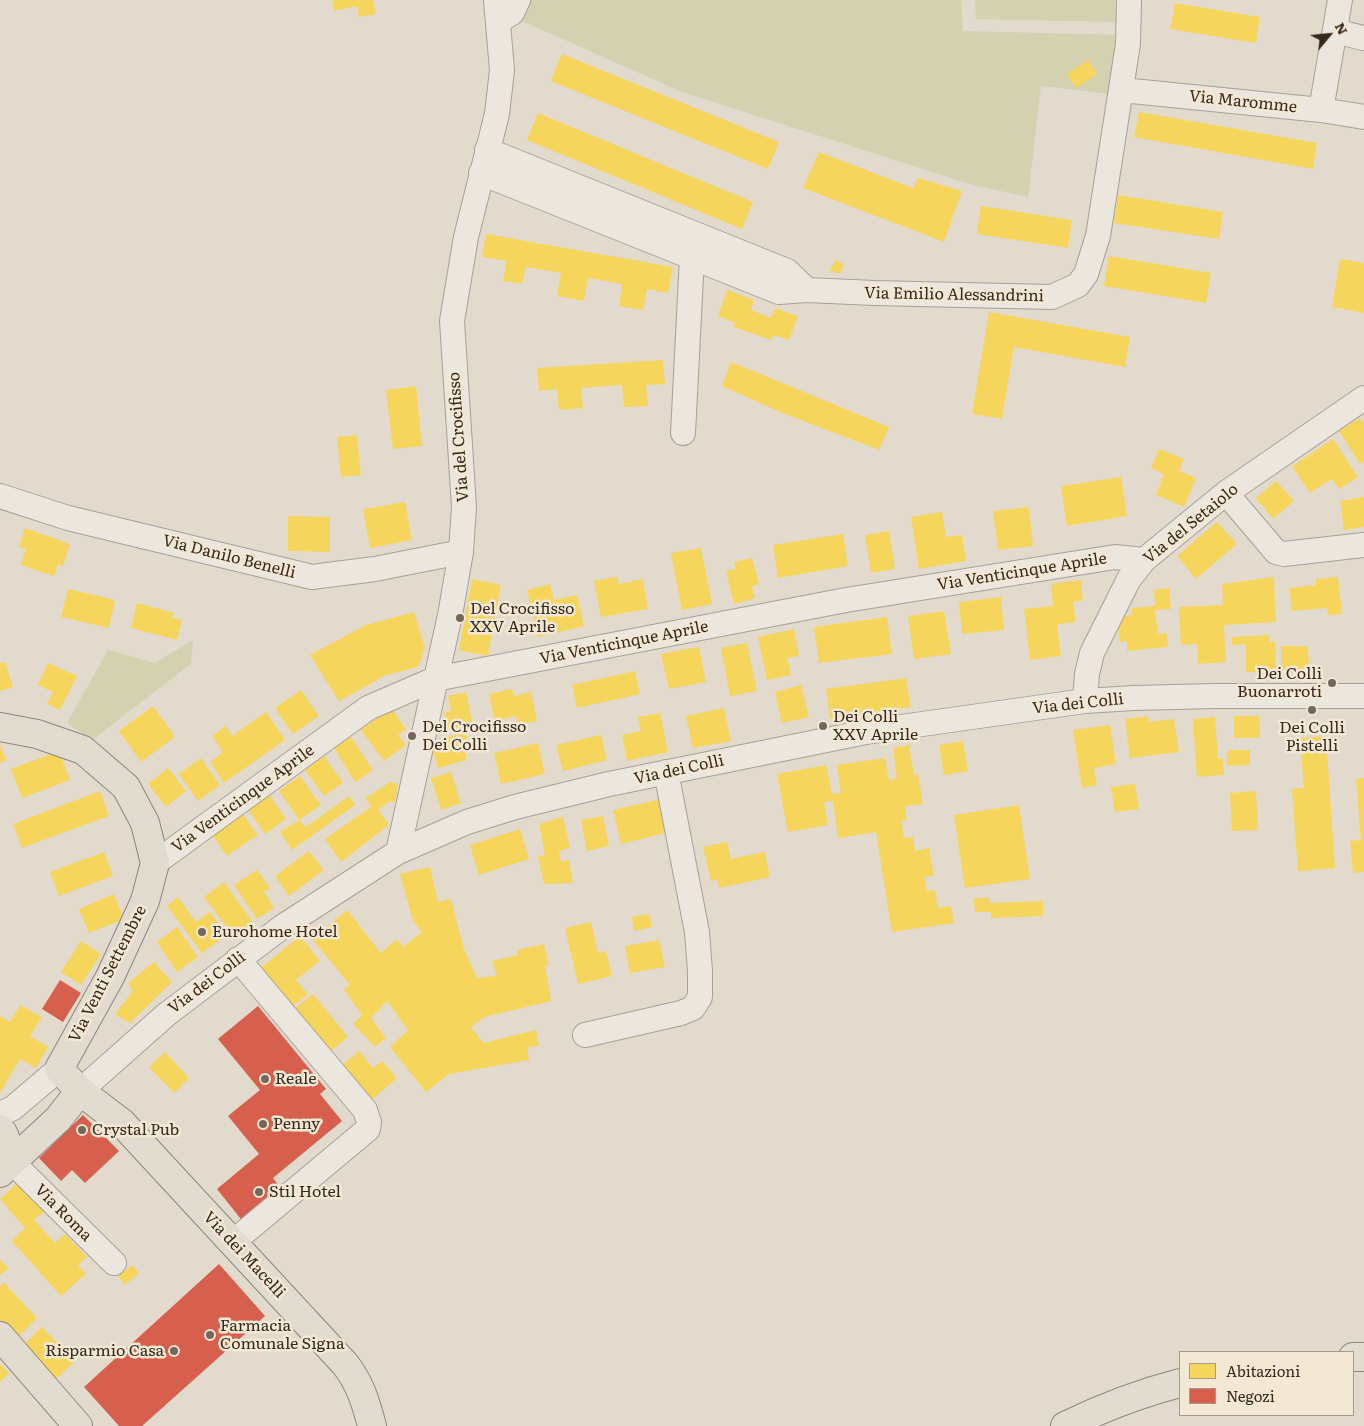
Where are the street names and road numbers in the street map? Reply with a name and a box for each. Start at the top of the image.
street label: Via Maromme [1188,87,1298,117]
street label: Via Emilio Alessandrini [864,284,1044,306]
street label: Via del Crocifisso [445,371,473,503]
street label: Via del Setaiolo [1140,480,1242,568]
street label: Via Danilo Benelli [160,531,298,583]
street label: Via Venticinque Aprile [936,549,1108,595]
street label: Via Venticinque Aprile [538,617,710,669]
street label: Via dei Colli [1031,690,1125,718]
street label: Via Venticinque Aprile [168,741,318,857]
street label: Via dei Colli [632,751,726,789]
street label: Via Venti Settembre [65,902,151,1046]
street label: Via dei Colli [165,948,249,1018]
street label: Via Roma [30,1180,96,1246]
street label: Via dei Macelli [199,1208,289,1302]

